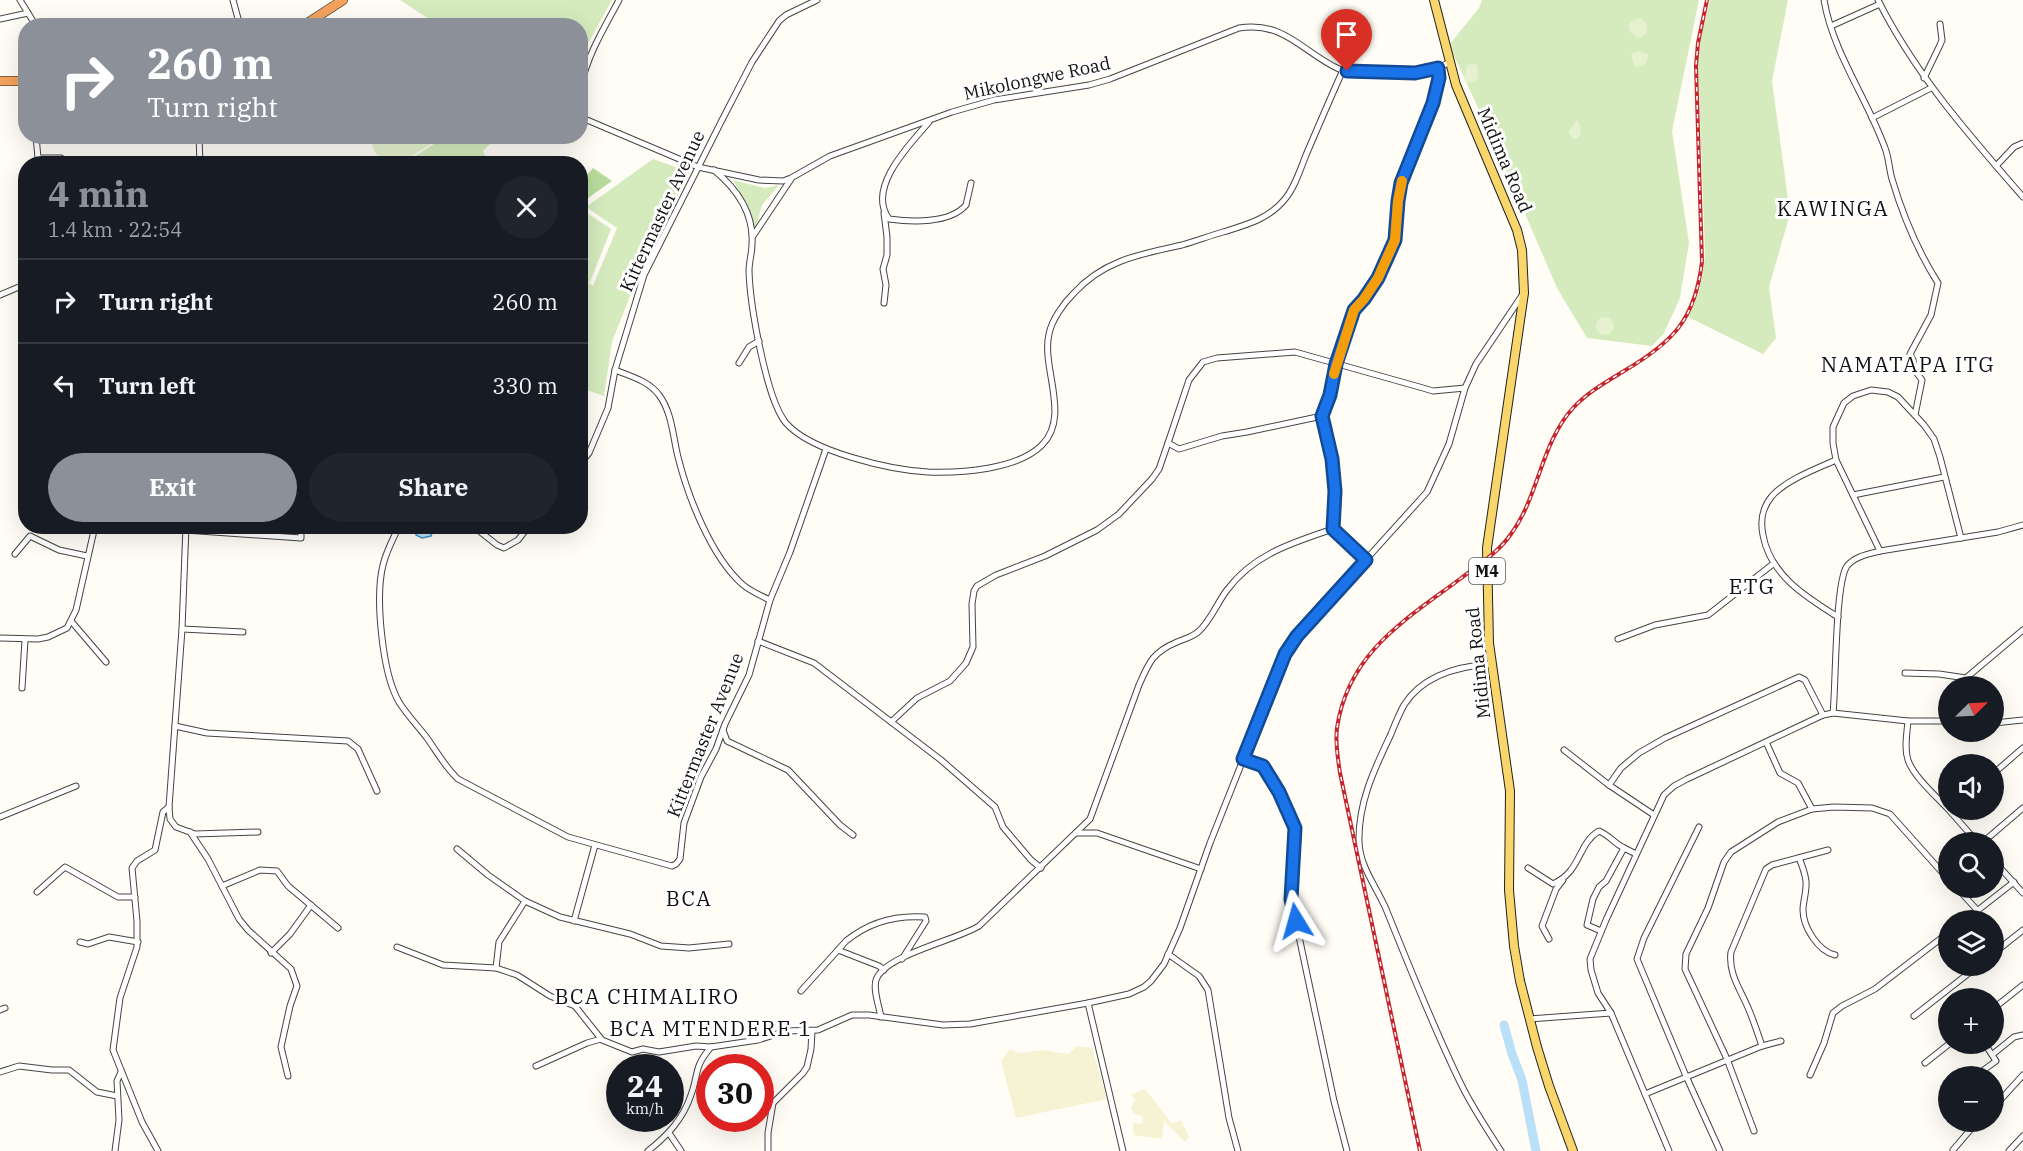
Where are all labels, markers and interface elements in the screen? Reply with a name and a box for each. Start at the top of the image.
pin [1321,9,1372,71]
icon: arrive [1330,18,1363,51]
text: 260 m [147,36,273,91]
icon: right [48,42,126,120]
street label: Mikolongwe Road [962,51,1112,105]
text: Turn right [147,89,278,124]
street label: Midima Road [1473,104,1537,216]
street label: Kittermaster Avenue [614,127,710,295]
text: 4 min [48,170,149,217]
button: close [495,176,558,239]
district label: KAWINGA [1777,194,1889,222]
text: 1.4 km · 22:54 [48,216,182,243]
icon: right [48,285,81,318]
text: Turn right [99,287,213,316]
text: 260 m [492,287,558,316]
district label: NAMATAPA ITG [1821,350,1995,378]
icon: left [48,369,81,402]
text: Turn left [99,371,195,400]
text: 330 m [492,371,558,400]
button: Exit [48,453,297,522]
button: Share [309,453,558,522]
road number: M4 [1469,558,1505,584]
district label: ETG [1729,572,1775,600]
street label: Midima Road [1461,606,1495,720]
street label: Kittermaster Avenue [661,649,749,821]
north arrow [1938,676,2004,742]
map controls [1938,676,2004,1132]
button: sound [1938,754,2004,820]
button: search [1938,832,2004,898]
district label: BCA [666,884,712,912]
position arrow [1264,889,1328,953]
button: layers [1938,910,2004,976]
district label: BCA CHIMALIRO [555,982,739,1010]
button: + [1938,988,2004,1054]
district label: BCA MTENDERE 1 [610,1014,812,1042]
speed limit sign: 30 [696,1054,774,1132]
text: 24 [627,1066,663,1105]
button: − [1938,1066,2004,1132]
text: km/h [626,1099,664,1118]

